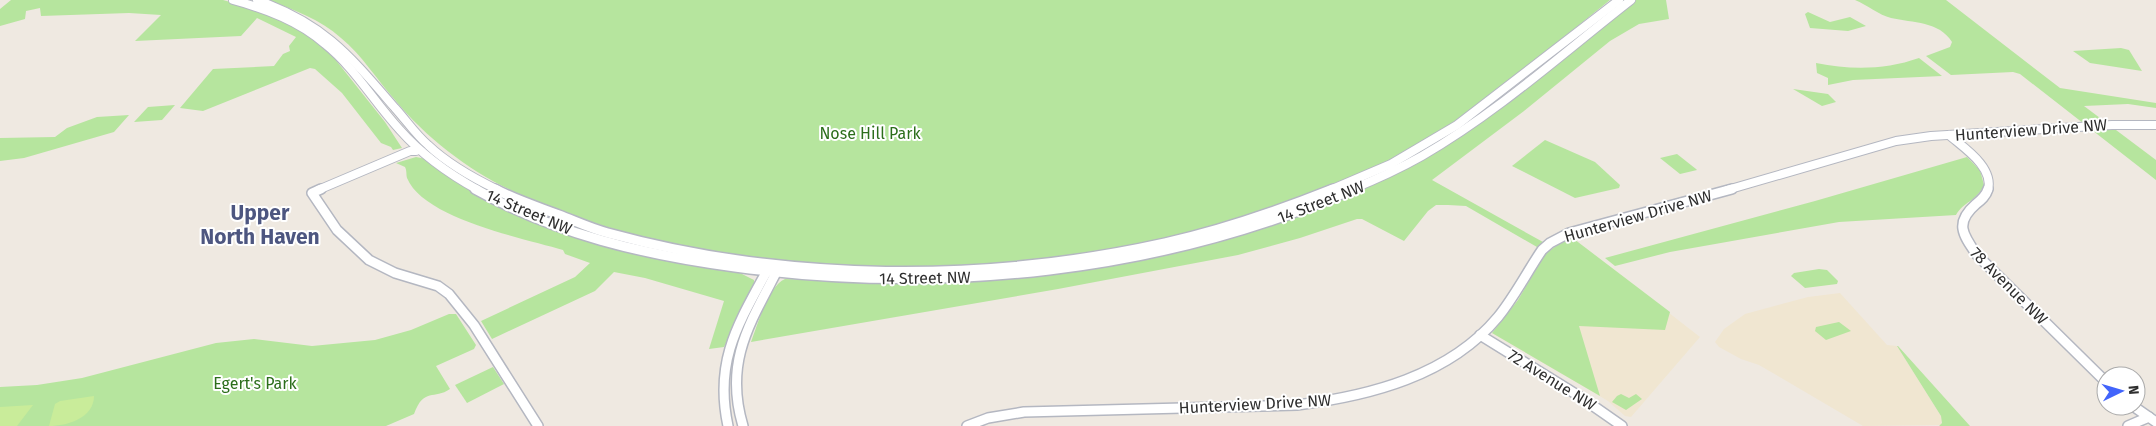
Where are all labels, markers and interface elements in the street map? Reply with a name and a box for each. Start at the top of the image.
street label: Hunterview Drive NW [1954,115,2108,145]
park label: Nose Hill Park [819,124,921,143]
street label: 14 Street NW [1275,177,1367,227]
street label: 14 Street NW [483,185,575,239]
street label: Hunterview Drive NW [1562,186,1714,246]
district label: Upper North Haven [200,200,320,250]
street label: 78 Avenue NW [1966,243,2052,329]
street label: 14 Street NW [879,268,971,288]
street label: 72 Avenue NW [1504,345,1600,415]
north arrow [2096,366,2146,416]
park label: Egert's Park [213,374,297,393]
text: N [2125,385,2142,395]
street label: Hunterview Drive NW [1178,391,1332,417]

